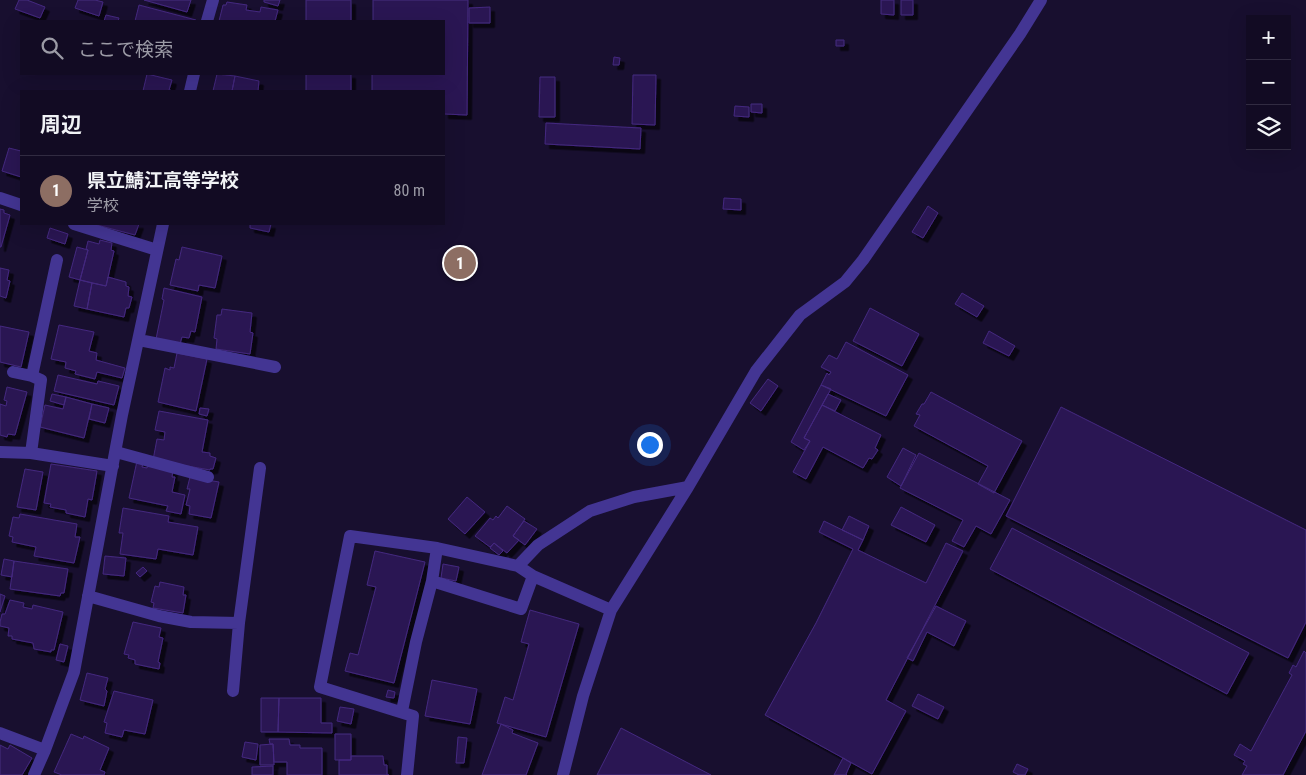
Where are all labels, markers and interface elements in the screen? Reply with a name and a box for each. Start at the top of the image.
map controls [1246,15,1291,150]
button: + [1246,15,1291,60]
search box [20,20,445,75]
icon: search [38,34,66,62]
text: ここで検索 [78,38,173,61]
button: − [1246,60,1291,105]
button: layers [1246,105,1291,150]
text: 周辺 [40,113,82,137]
text: 県立鯖江高等学校 [87,169,239,192]
text: 1 [52,181,60,200]
text: 80 m [393,181,425,200]
text: 学校 [87,196,119,215]
pin: 1 [444,244,476,282]
your location [637,432,663,458]

